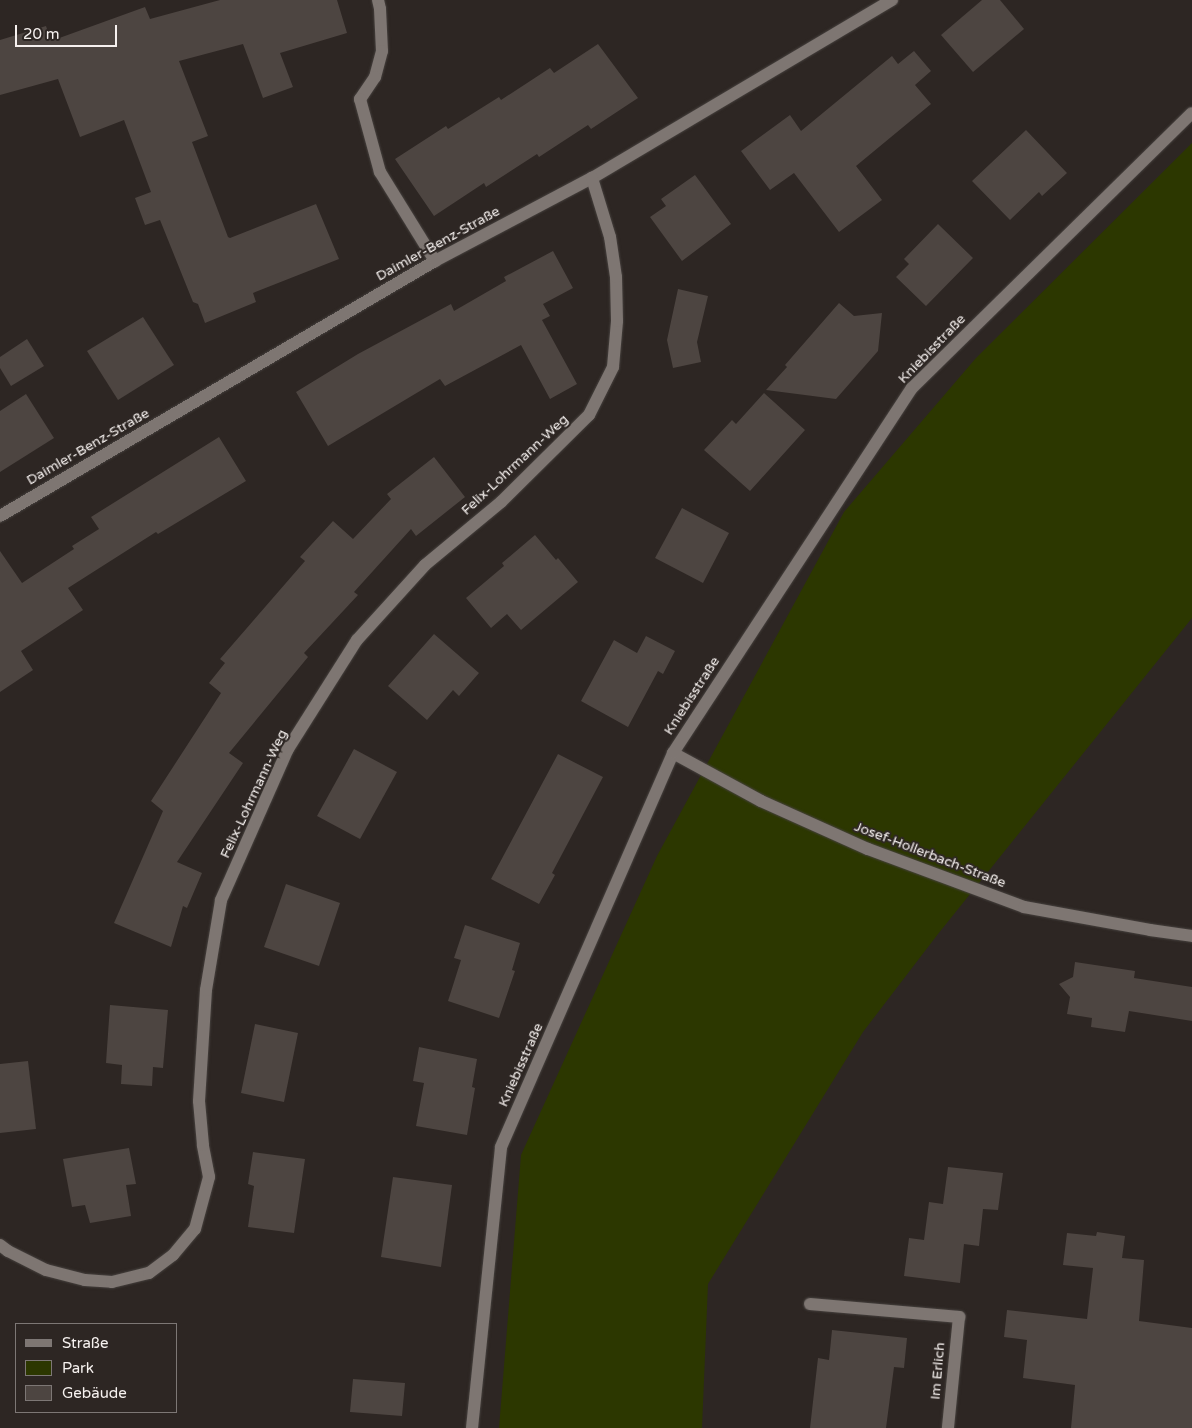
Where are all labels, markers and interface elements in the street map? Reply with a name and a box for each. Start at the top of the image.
scale bar [18,15,120,47]
text: 20 m [23,25,60,43]
street label: Daimler-Benz-Straße [373,203,503,285]
street label: Kniebisstraße [895,311,969,387]
street label: Daimler-Benz-Straße [24,405,152,489]
street label: Felix-Lohrmann-Weg [458,411,572,519]
street label: Kniebisstraße [660,654,724,738]
street label: Felix-Lohrmann-Weg [217,727,291,861]
street label: Josef-Hollerbach-Straße [852,818,1008,892]
street label: Kniebisstraße [495,1020,547,1110]
legend [15,1323,178,1413]
text: Straße [62,1334,108,1352]
street label: Im Erlich [927,1342,949,1400]
text: Park [62,1359,94,1377]
text: Gebäude [62,1384,127,1402]

